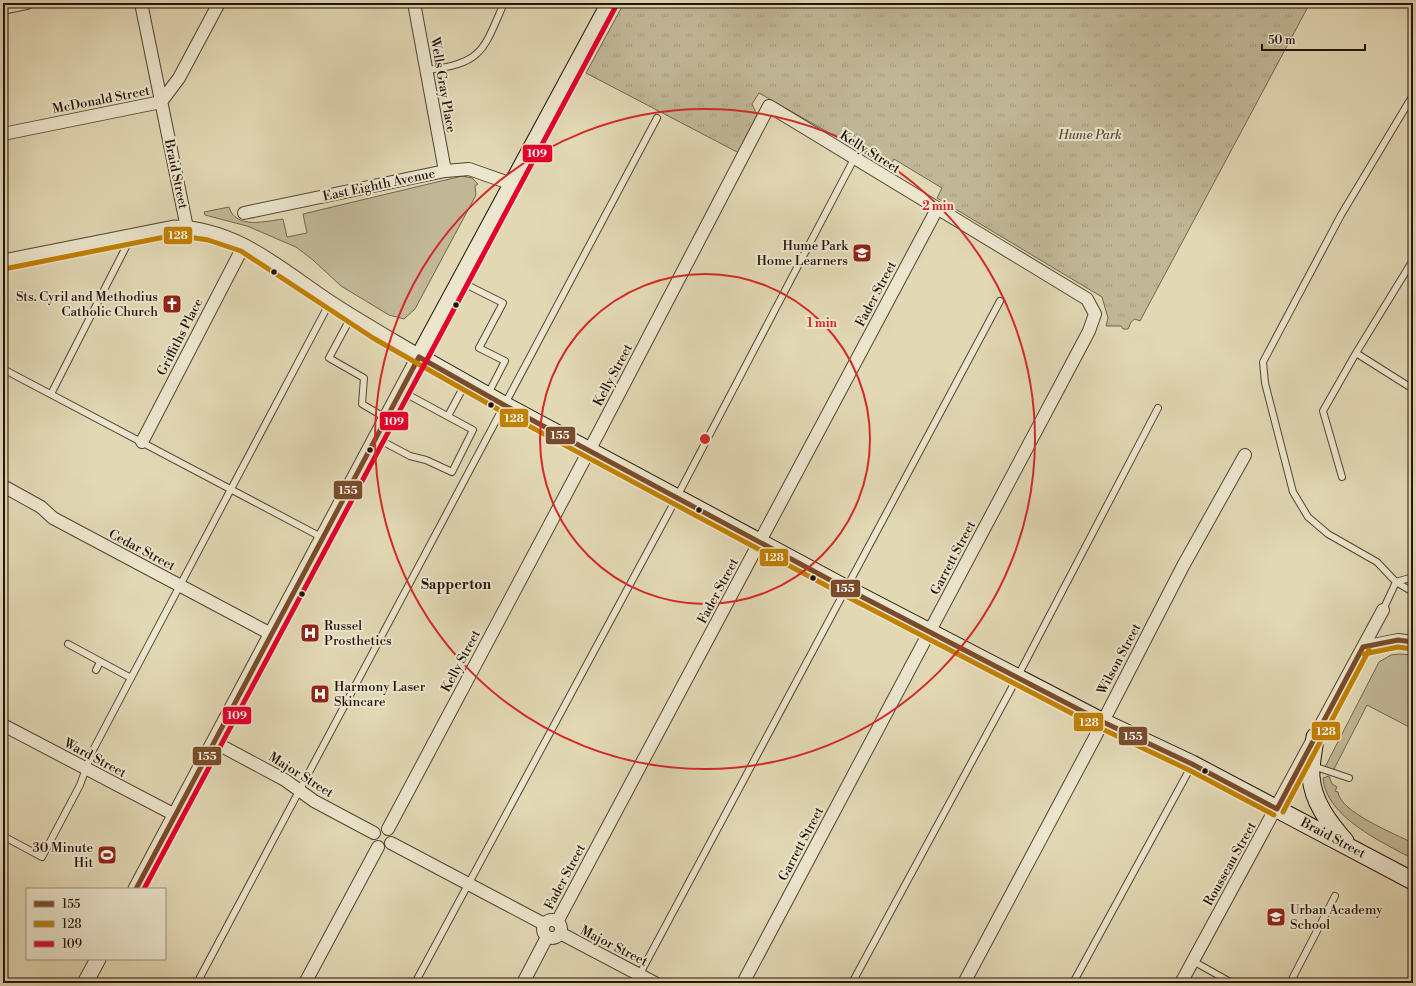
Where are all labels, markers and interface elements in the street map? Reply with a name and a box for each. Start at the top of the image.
scale bar [1262,26,1365,52]
text: 50 m [1268,33,1296,48]
street label: Wells Gray Place [427,35,459,134]
street label: McDonald Street [51,83,152,117]
street label: Kelly Street [837,127,903,177]
park label: Hume Park [1057,127,1122,143]
street label: Braid Street [161,137,191,211]
line badge: 109 [522,144,553,163]
text: 109 [527,147,547,161]
street label: East Eighth Avenue [321,165,437,205]
text: 2 min [922,199,954,214]
line badge: 128 [163,226,193,245]
text: 128 [168,229,188,243]
place label: Hume Park Home Learners [756,238,849,269]
school or university icon: Hume Park Home Learners [851,242,873,264]
street label: Fader Street [852,258,900,329]
unlabelled marker [269,267,279,277]
place label: Sts. Cyril and Methodius Catholic Church [16,289,158,320]
church icon: Sts. Cyril and Methodius Catholic Church [161,293,183,315]
street label: Griffiths Place [154,295,207,378]
unlabelled marker [451,300,461,310]
text: 1 min [807,316,838,331]
street label: Kelly Street [590,341,636,409]
unlabelled marker [486,400,496,410]
line badge: 128 [499,408,529,428]
line badge: 109 [379,411,409,431]
text: 128 [504,412,524,426]
text: 109 [384,415,404,429]
line badge: 155 [545,426,576,445]
text: 155 [551,429,570,443]
centre of rings [698,432,712,446]
unlabelled marker [365,445,375,455]
line badge: 155 [333,480,363,500]
text: 155 [339,484,358,498]
unlabelled marker [694,505,704,515]
street label: Garrett Street [927,518,979,598]
street label: Cedar Street [106,526,178,574]
line badge: 128 [759,548,789,567]
text: 128 [764,551,784,565]
street label: Fader Street [694,555,742,626]
unlabelled marker [808,573,818,583]
district label: Sapperton [421,576,491,594]
line badge: 155 [830,579,861,598]
text: 155 [836,582,855,596]
unlabelled marker [297,589,307,599]
place label: Russel Prosthetics [324,618,392,649]
street label: Wilson Street [1093,620,1145,698]
hospital icon: Russel Prosthetics [299,622,321,644]
street label: Kelly Street [438,627,484,695]
place label: Harmony Laser Skincare [334,679,426,710]
hospital icon: Harmony Laser Skincare [309,683,331,705]
line badge: 109 [222,706,252,725]
text: 109 [227,709,247,723]
line badge: 128 [1073,712,1104,732]
text: 128 [1079,716,1099,730]
line badge: 128 [1311,721,1341,741]
text: 128 [1316,725,1336,739]
line badge: 155 [1118,726,1148,746]
text: 155 [1124,730,1143,744]
street label: Ward Street [60,734,129,781]
line badge: 155 [192,746,222,766]
street label: Major Street [266,749,337,801]
text: 155 [198,750,217,764]
unlabelled marker [1200,766,1210,776]
street label: Garrett Street [775,804,827,884]
street label: Braid Street [1297,814,1368,862]
street label: Rousseau Street [1200,819,1260,909]
place label: 30 Minute Hit [33,840,93,871]
street label: Fader Street [541,841,589,912]
sports icon: 30 Minute Hit [96,844,118,866]
legend [26,888,166,960]
text: 155 [62,897,81,912]
place label: Urban Academy School [1290,902,1383,933]
school or university icon: Urban Academy School [1265,906,1287,928]
text: 128 [62,917,82,932]
street label: Major Street [578,922,651,970]
text: 109 [62,937,82,952]

